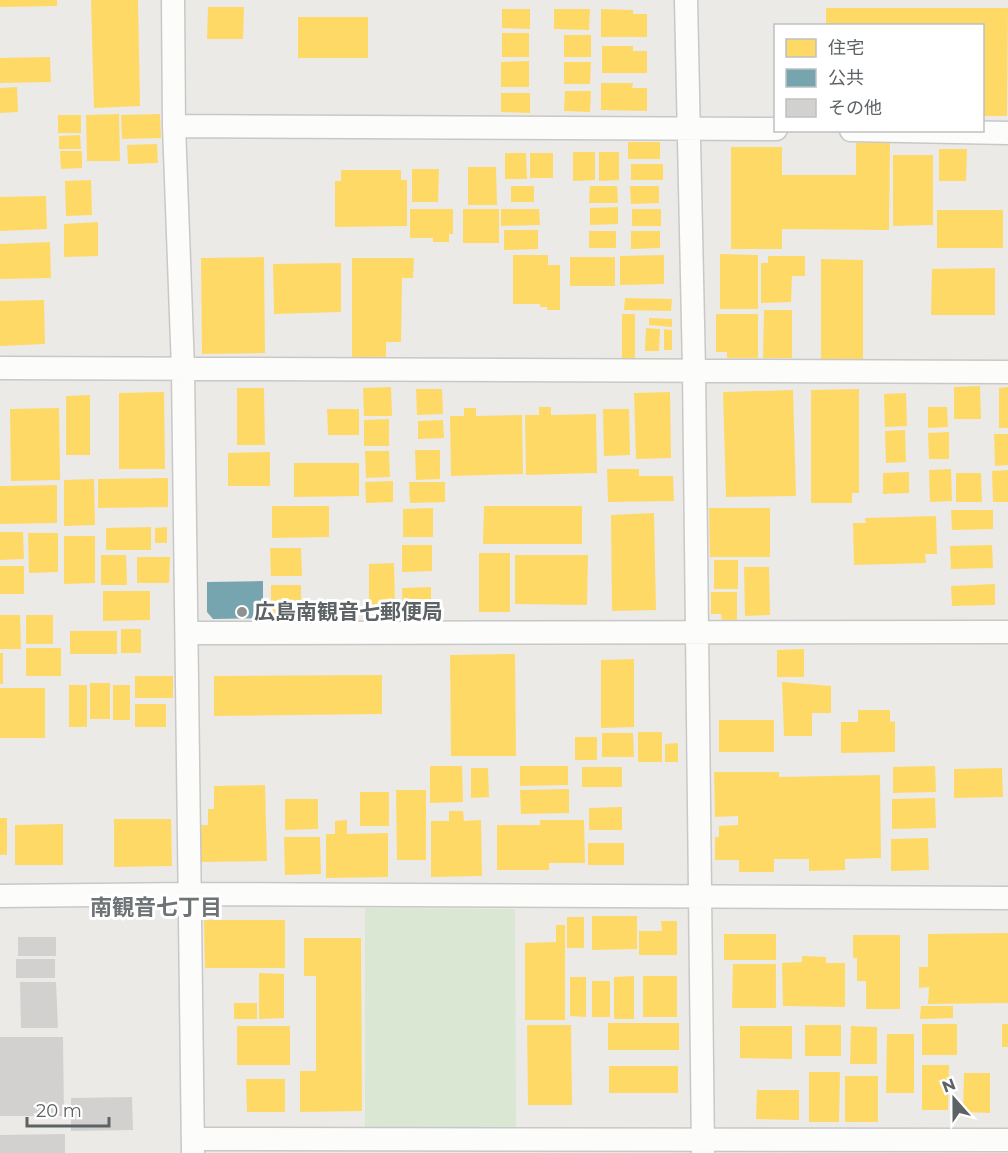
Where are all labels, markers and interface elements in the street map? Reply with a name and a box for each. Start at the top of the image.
legend [774,24,984,132]
text: 住宅 [828,37,864,59]
text: 公共 [828,67,864,89]
text: その他 [828,97,882,119]
place label: 広島南観音七郵便局 [254,599,443,624]
marker: 広島南観音七郵便局 [235,605,249,619]
district label: 南観音七丁目 [90,894,222,921]
north arrow [924,1069,984,1129]
text: N [939,1074,958,1097]
scale bar [27,1090,110,1128]
text: 20 m [36,1100,82,1122]

